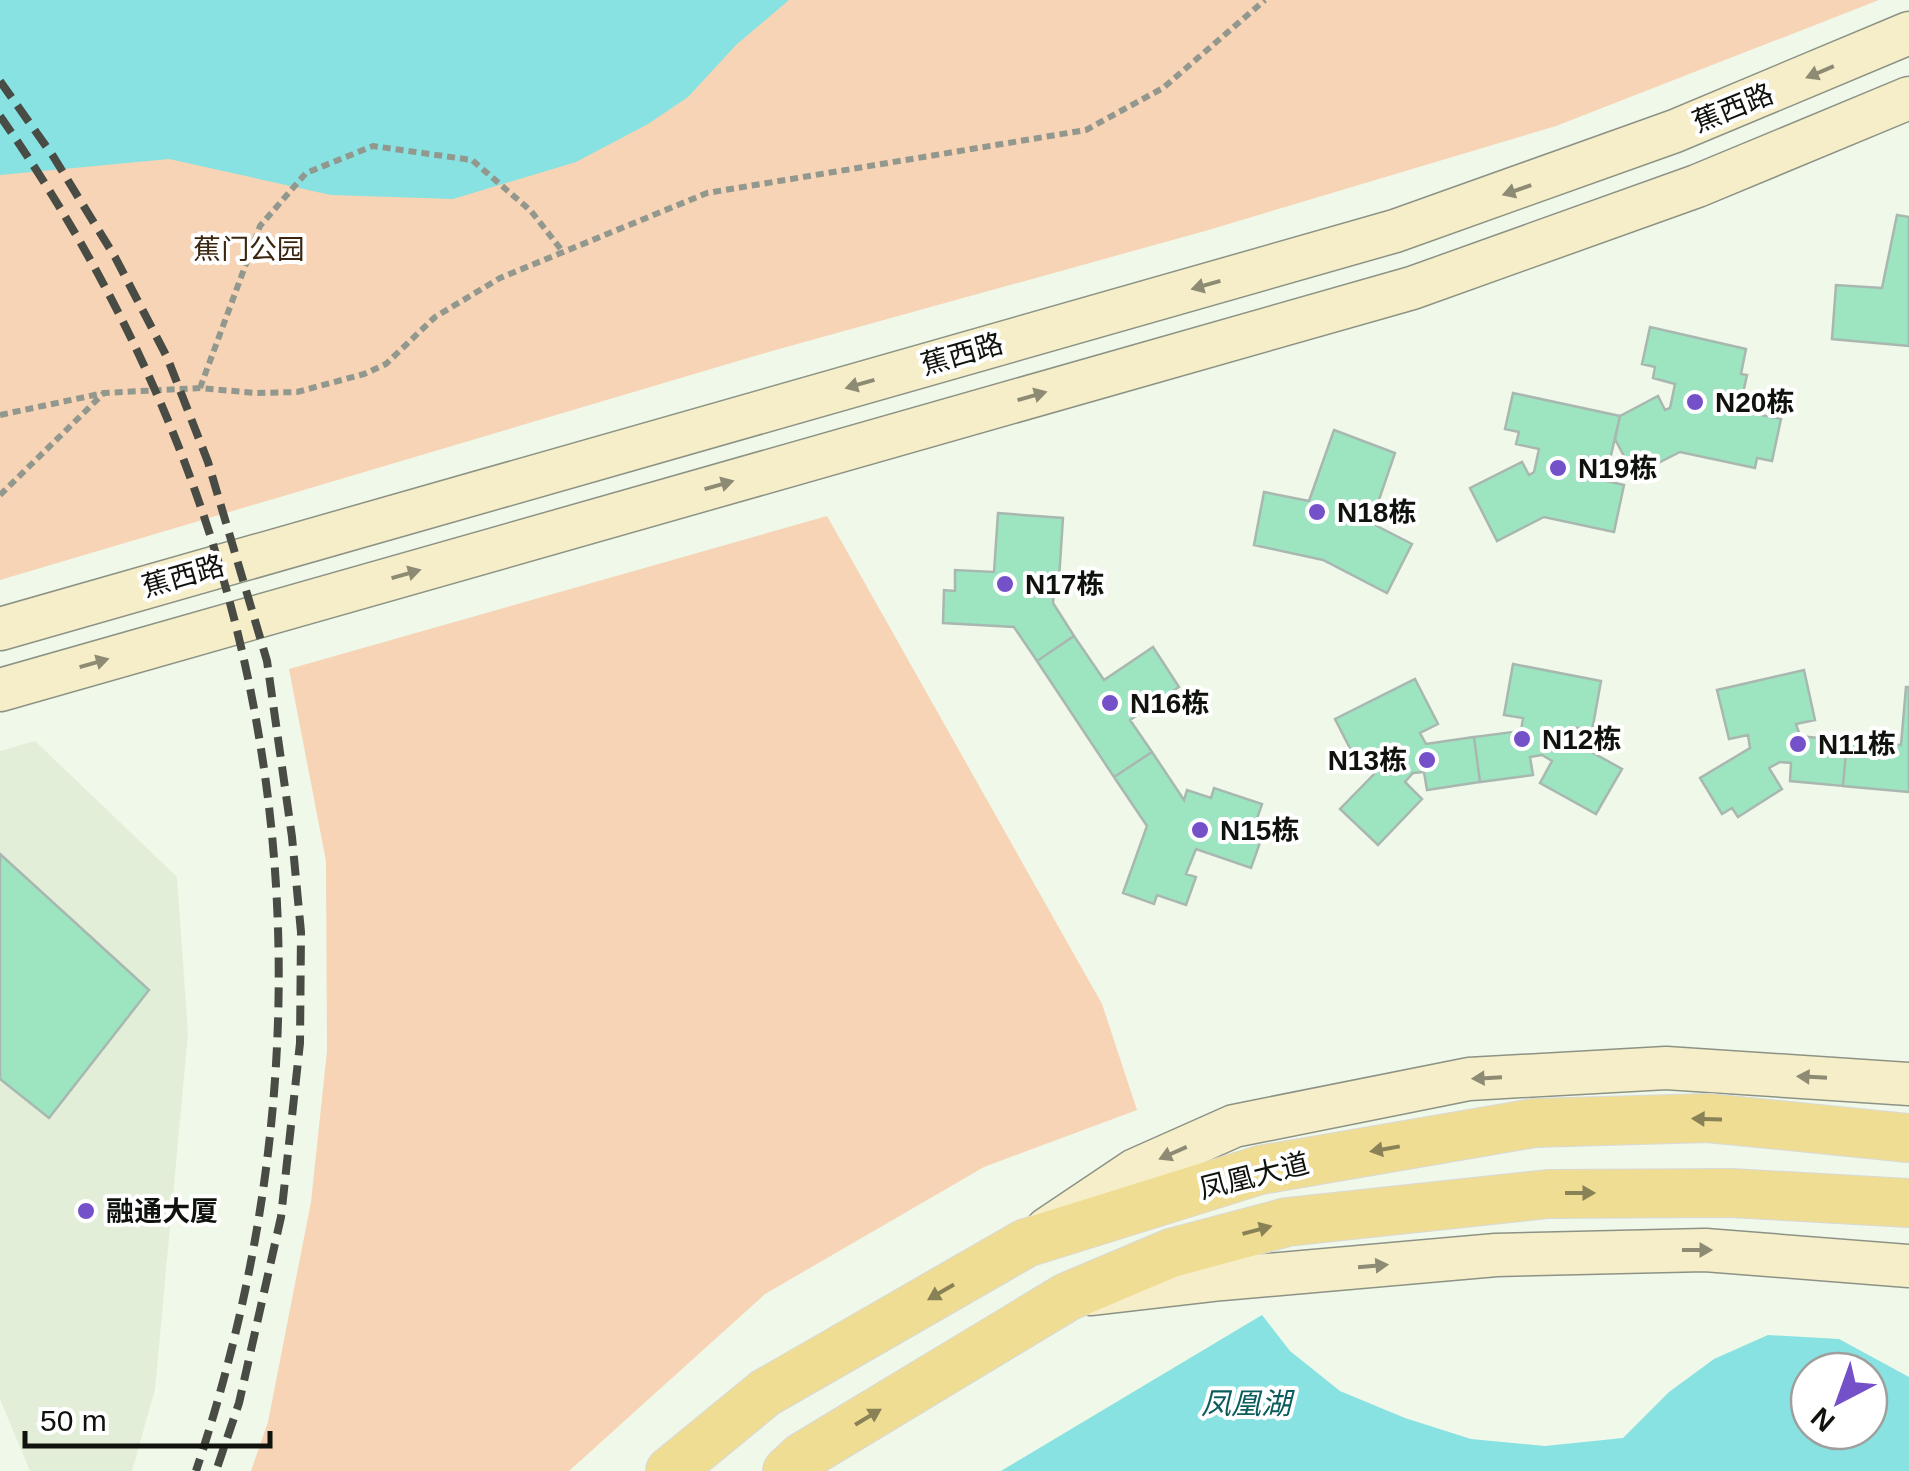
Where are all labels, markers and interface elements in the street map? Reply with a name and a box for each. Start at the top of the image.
one-way arrow [1805,64,1835,80]
street label: 蕉西路 [1688,78,1778,138]
one-way arrow [1501,183,1531,198]
park label: 蕉门公园 [193,234,305,265]
one-way arrow [1190,278,1221,293]
street label: 蕉西路 [917,328,1007,380]
one-way arrow [844,376,875,392]
place label: N20栋 [1715,387,1794,418]
one-way arrow [1016,388,1047,404]
marker: N20栋 [1684,391,1706,413]
place label: N19栋 [1578,453,1657,484]
marker: N19栋 [1547,457,1569,479]
one-way arrow [704,477,735,493]
place label: N18栋 [1337,497,1416,528]
marker: N18栋 [1306,501,1328,523]
street label: 蕉西路 [138,550,228,602]
one-way arrow [391,566,422,582]
place label: N17栋 [1025,569,1104,600]
marker: N17栋 [994,573,1016,595]
one-way arrow [79,655,110,671]
place label: N16栋 [1130,688,1209,719]
marker: N16栋 [1099,692,1121,714]
place label: N12栋 [1542,724,1621,755]
marker: N12栋 [1511,728,1533,750]
place label: N11栋 [1818,729,1896,760]
marker: N11栋 [1787,733,1809,755]
place label: N13栋 [1328,745,1407,776]
marker: N13栋 [1416,749,1438,771]
place label: N15栋 [1220,815,1299,846]
marker: N15栋 [1189,819,1211,841]
one-way arrow [1795,1069,1827,1085]
one-way arrow [1471,1070,1503,1086]
one-way arrow [1691,1111,1723,1127]
one-way arrow [1368,1141,1400,1157]
one-way arrow [1158,1145,1188,1161]
street label: 凤凰大道 [1196,1147,1312,1205]
one-way arrow [1564,1185,1596,1201]
place label: 融通大厦 [106,1196,218,1227]
marker: 融通大厦 [75,1200,97,1222]
one-way arrow [1242,1222,1273,1238]
one-way arrow [1682,1243,1714,1259]
one-way arrow [1357,1257,1389,1273]
one-way arrow [927,1283,955,1300]
north arrow [1789,1351,1889,1451]
scale bar [25,1386,270,1448]
water label: 凤凰湖 [1201,1387,1295,1420]
text: N [1805,1401,1841,1438]
text: 50 m [40,1404,107,1437]
one-way arrow [854,1409,882,1426]

